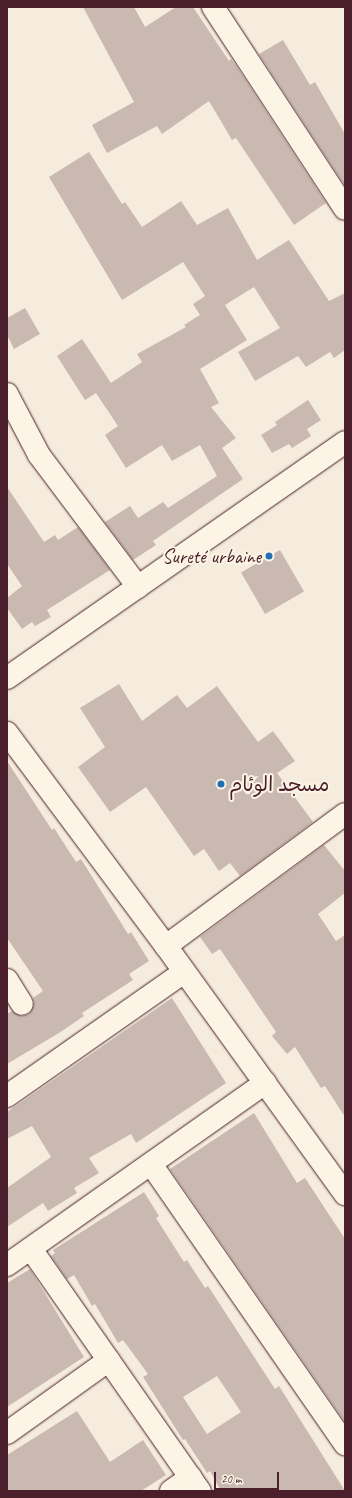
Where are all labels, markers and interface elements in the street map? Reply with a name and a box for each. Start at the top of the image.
place label: Sureté urbaine [162,544,261,568]
marker: Sureté urbaine [264,551,274,561]
place label: مسجد الوئام [229,772,329,796]
marker: مسجد الوئام [216,779,226,789]
scale bar [216,1464,281,1490]
text: 20 m [221,1471,241,1487]

